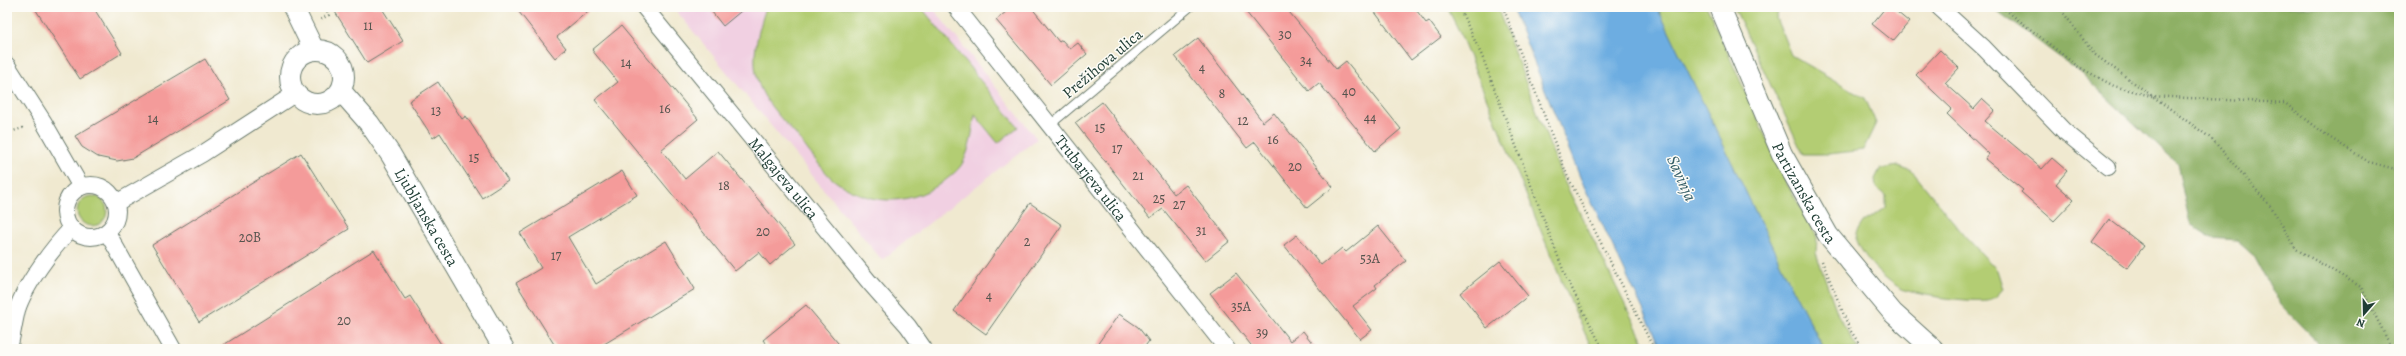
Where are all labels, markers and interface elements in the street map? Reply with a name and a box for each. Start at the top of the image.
house number: 11 [363,16,373,35]
street label: Prežihova ulica [1058,23,1148,104]
house number: 30 [1278,25,1292,44]
house number: 34 [1300,51,1312,70]
house number: 14 [620,53,632,72]
house number: 4 [1199,58,1205,77]
house number: 40 [1342,82,1356,101]
house number: 8 [1219,84,1226,103]
house number: 16 [659,99,671,118]
house number: 13 [431,101,441,120]
house number: 44 [1364,108,1376,127]
house number: 14 [147,109,159,128]
house number: 12 [1237,111,1249,130]
house number: 15 [1095,118,1105,137]
house number: 16 [1267,130,1279,149]
street label: Trubarjeva ulica [1049,131,1132,227]
street label: Malgajeva ulica [743,133,824,225]
house number: 17 [1112,139,1122,158]
street label: Partizanska cesta [1766,139,1841,249]
house number: 15 [469,148,479,167]
water label: Savinja [1661,152,1702,205]
house number: 20 [1288,157,1302,176]
street label: Ljubljanska cesta [389,164,464,271]
house number: 21 [1132,166,1144,185]
house number: 18 [718,176,730,195]
house number: 25 [1153,189,1165,208]
house number: 27 [1173,195,1185,214]
house number: 31 [1196,221,1207,240]
house number: 20 [756,222,770,241]
house number: 20B [239,228,261,247]
house number: 2 [1024,232,1031,251]
house number: 17 [551,246,561,265]
house number: 53A [1360,249,1381,268]
house number: 4 [986,286,992,305]
north arrow [2344,294,2384,334]
house number: 35A [1231,297,1252,316]
house number: 20 [337,311,351,330]
text: N [2354,315,2367,331]
house number: 39 [1256,323,1268,342]

